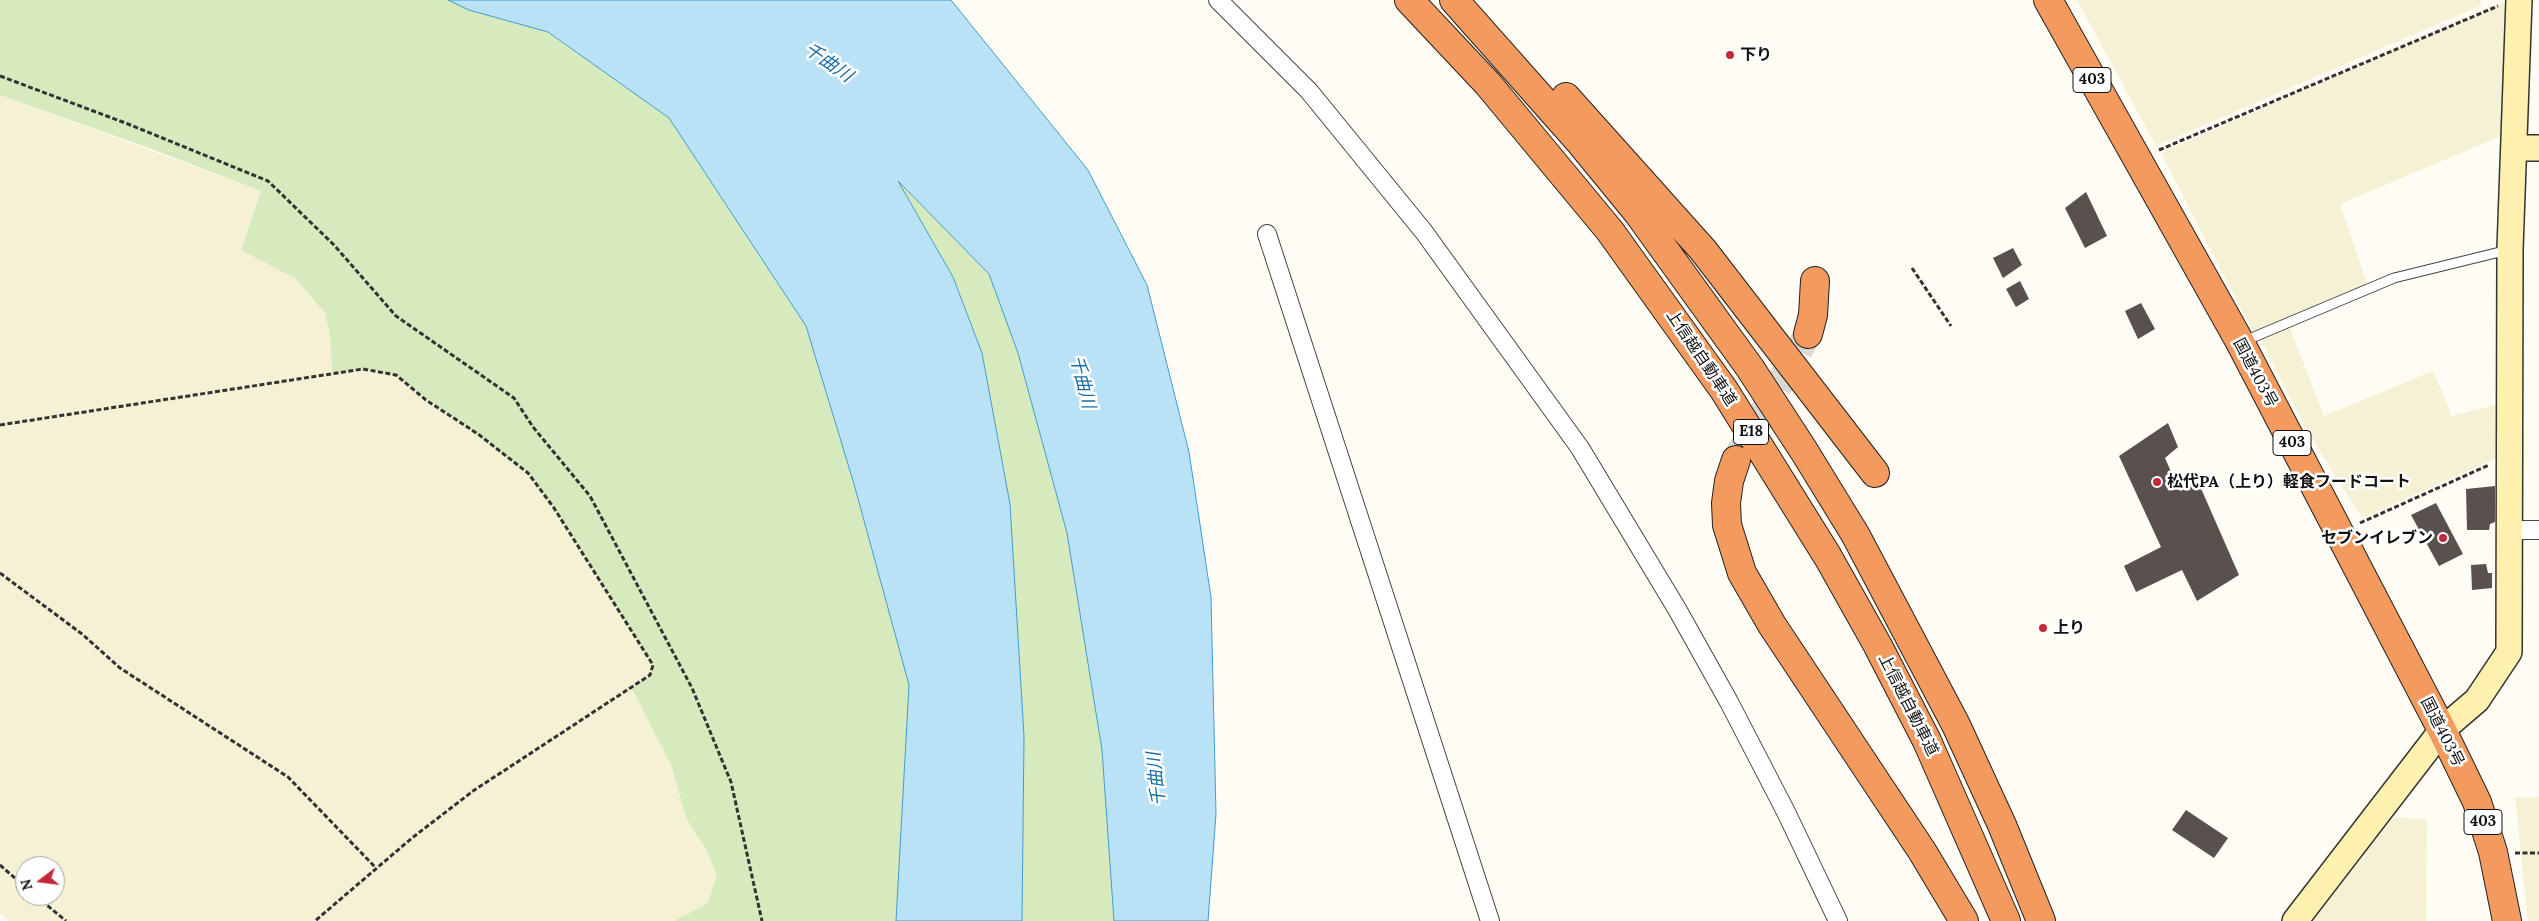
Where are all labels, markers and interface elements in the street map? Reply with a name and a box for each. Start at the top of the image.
water label: 千曲川 [800,39,856,87]
place label: 下り [1740,45,1772,65]
marker: 下り [1724,49,1736,61]
road number: 403 [2073,68,2111,92]
street label: 上信越自動車道 [1662,306,1740,410]
street label: 国道403号 [2229,335,2281,411]
water label: 千曲川 [1065,353,1099,411]
road number: E18 [1734,420,1768,444]
road number: 403 [2273,430,2311,456]
place label: 松代PA（上り）軽食フードコート [2167,472,2411,492]
marker: 松代PA（上り）軽食フードコート [2151,476,2163,488]
place label: セブンイレブン [2321,528,2433,548]
marker: セブンイレブン [2437,532,2449,544]
place label: 上り [2053,618,2085,638]
marker: 上り [2037,622,2049,634]
street label: 上信越自動車道 [1874,651,1942,759]
street label: 国道403号 [2416,694,2468,770]
water label: 千曲川 [1143,751,1171,807]
road number: 403 [2464,810,2502,834]
north arrow [15,856,65,906]
text: N [16,877,37,892]

